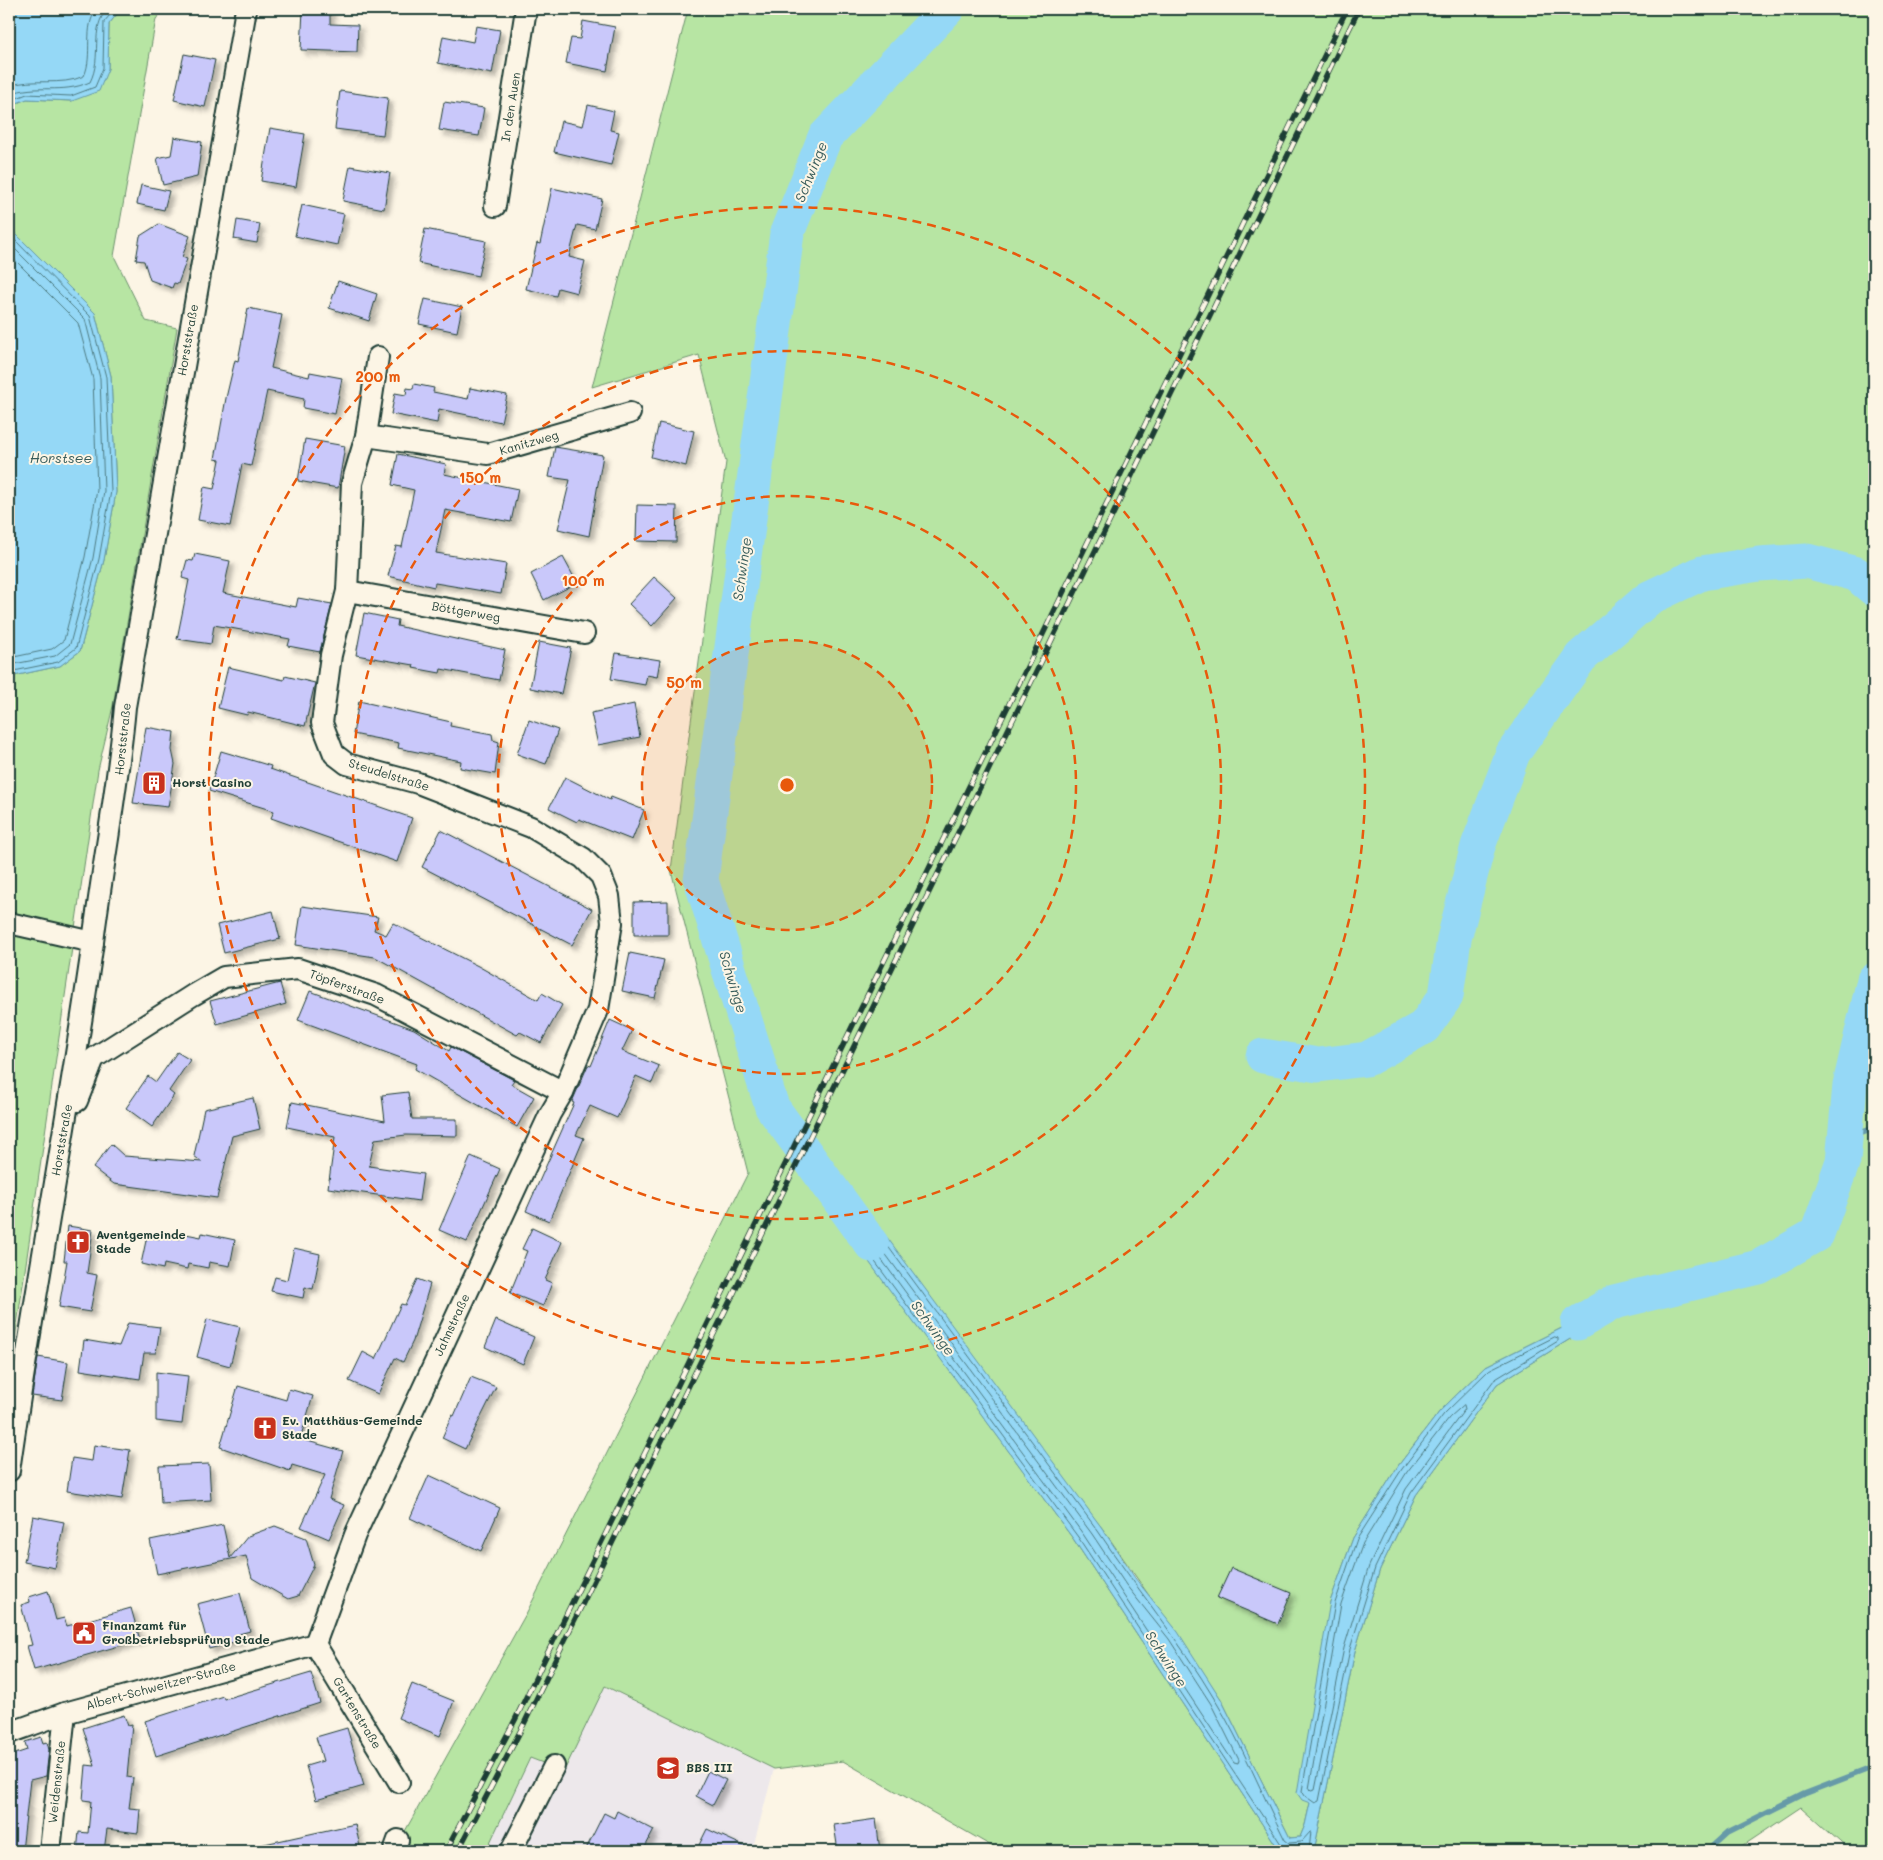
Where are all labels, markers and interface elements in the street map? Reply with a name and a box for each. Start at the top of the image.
street label: In den Auen [497,71,523,143]
water label: Schwinge [790,139,831,205]
street label: Horststraße [173,303,201,377]
text: 200 m [356,366,401,386]
street label: Kanitzweg [497,426,560,458]
water label: Horstsee [30,448,92,467]
text: 150 m [459,467,501,487]
water label: Schwinge [728,536,755,602]
text: 100 m [561,570,605,590]
street label: Böttgerweg [431,597,502,625]
text: 50 m [666,672,702,692]
street label: Horststraße [110,702,134,776]
street label: Steudelstraße [347,754,432,794]
building icon: Horst Casino [141,770,167,796]
place label: Horst Casino [172,774,251,790]
centre of rings [778,776,796,794]
water label: Schwinge [715,949,752,1015]
street label: Töpferstraße [307,965,387,1007]
street label: Horststraße [47,1103,75,1177]
place label: Aventgemeinde Stade [96,1226,186,1256]
church icon: Aventgemeinde Stade [65,1229,91,1255]
street label: Jahnstraße [430,1291,473,1358]
water label: Schwinge [907,1296,960,1359]
place label: Ev. Matthäus-Gemeinde Stade [282,1412,422,1442]
church icon: Ev. Matthäus-Gemeinde Stade [252,1415,278,1441]
place label: Finanzamt für Großbetriebsprüfung Stade [102,1617,270,1647]
public building icon: Finanzamt für Großbetriebsprüfung Stade [71,1620,97,1646]
water label: Schwinge [1141,1627,1192,1691]
street label: Albert-Schweitzer-Straße [84,1657,238,1713]
street label: Gartenstraße [330,1673,386,1751]
street label: Weidenstraße [44,1740,68,1824]
school or university icon: BBS III [655,1755,681,1781]
place label: BBS III [686,1759,732,1775]

